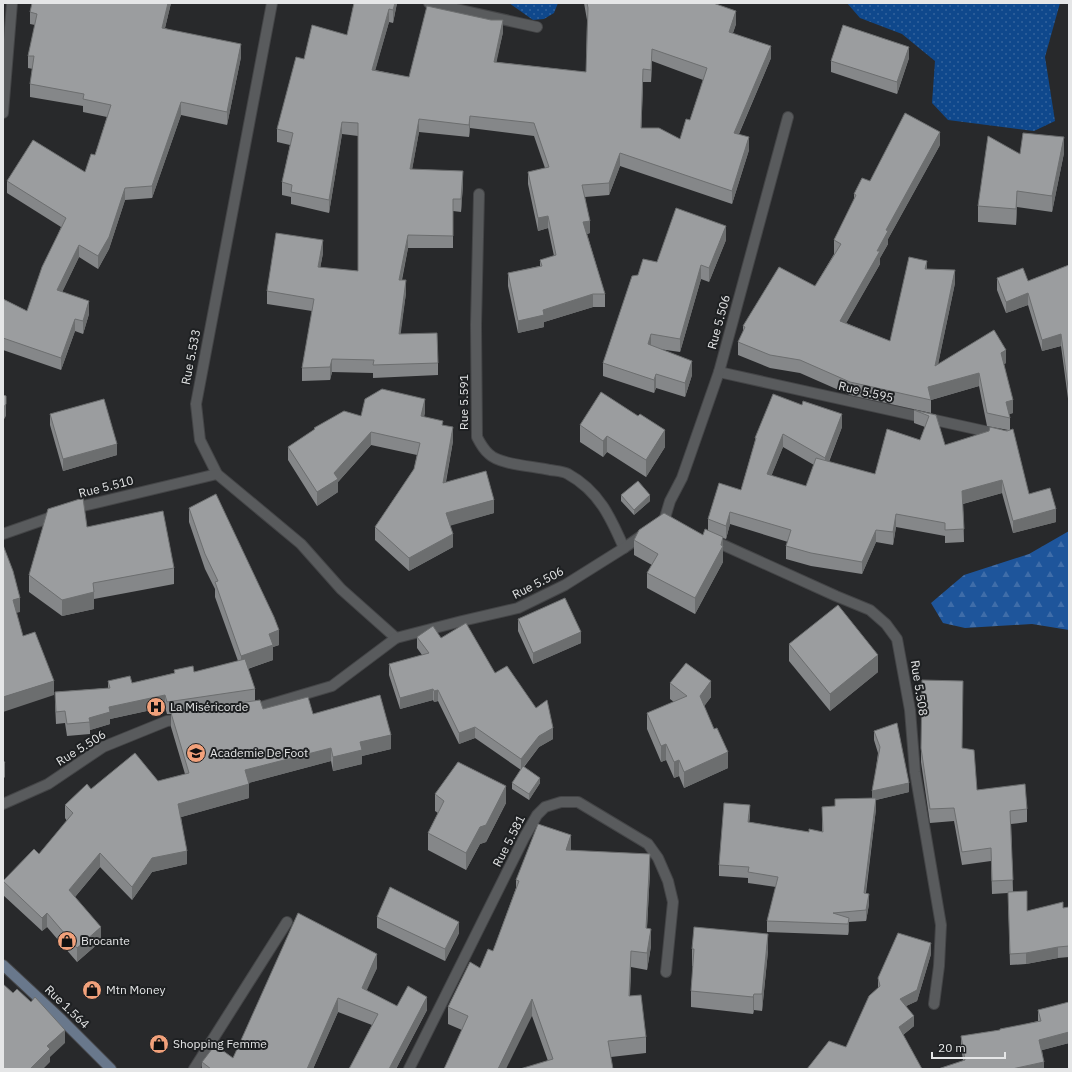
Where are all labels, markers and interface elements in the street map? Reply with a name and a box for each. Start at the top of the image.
street label: Rue 5.506 [704,293,733,351]
street label: Rue 5.533 [178,328,203,386]
street label: Rue 5.591 [456,374,471,430]
street label: Rue 5.595 [837,378,895,405]
street label: Rue 5.510 [77,472,135,501]
street label: Rue 5.506 [509,563,566,602]
street label: Rue 5.508 [908,659,931,717]
hospital icon: La Miséricorde [145,696,167,718]
place label: La Miséricorde [170,699,249,714]
street label: Rue 5.506 [53,726,108,769]
school or university icon: Academie De Foot [185,742,207,764]
place label: Academie De Foot [210,745,308,760]
street label: Rue 5.581 [489,812,528,869]
shop icon: Brocante [56,930,78,952]
place label: Brocante [81,933,130,948]
shop icon: Mtn Money [81,979,103,1001]
street label: Rue 1.564 [42,982,93,1031]
place label: Mtn Money [106,982,165,997]
shop icon: Shopping Femme [148,1033,170,1055]
scale bar [932,1034,1005,1060]
place label: Shopping Femme [173,1036,267,1051]
text: 20 m [938,1040,966,1055]

